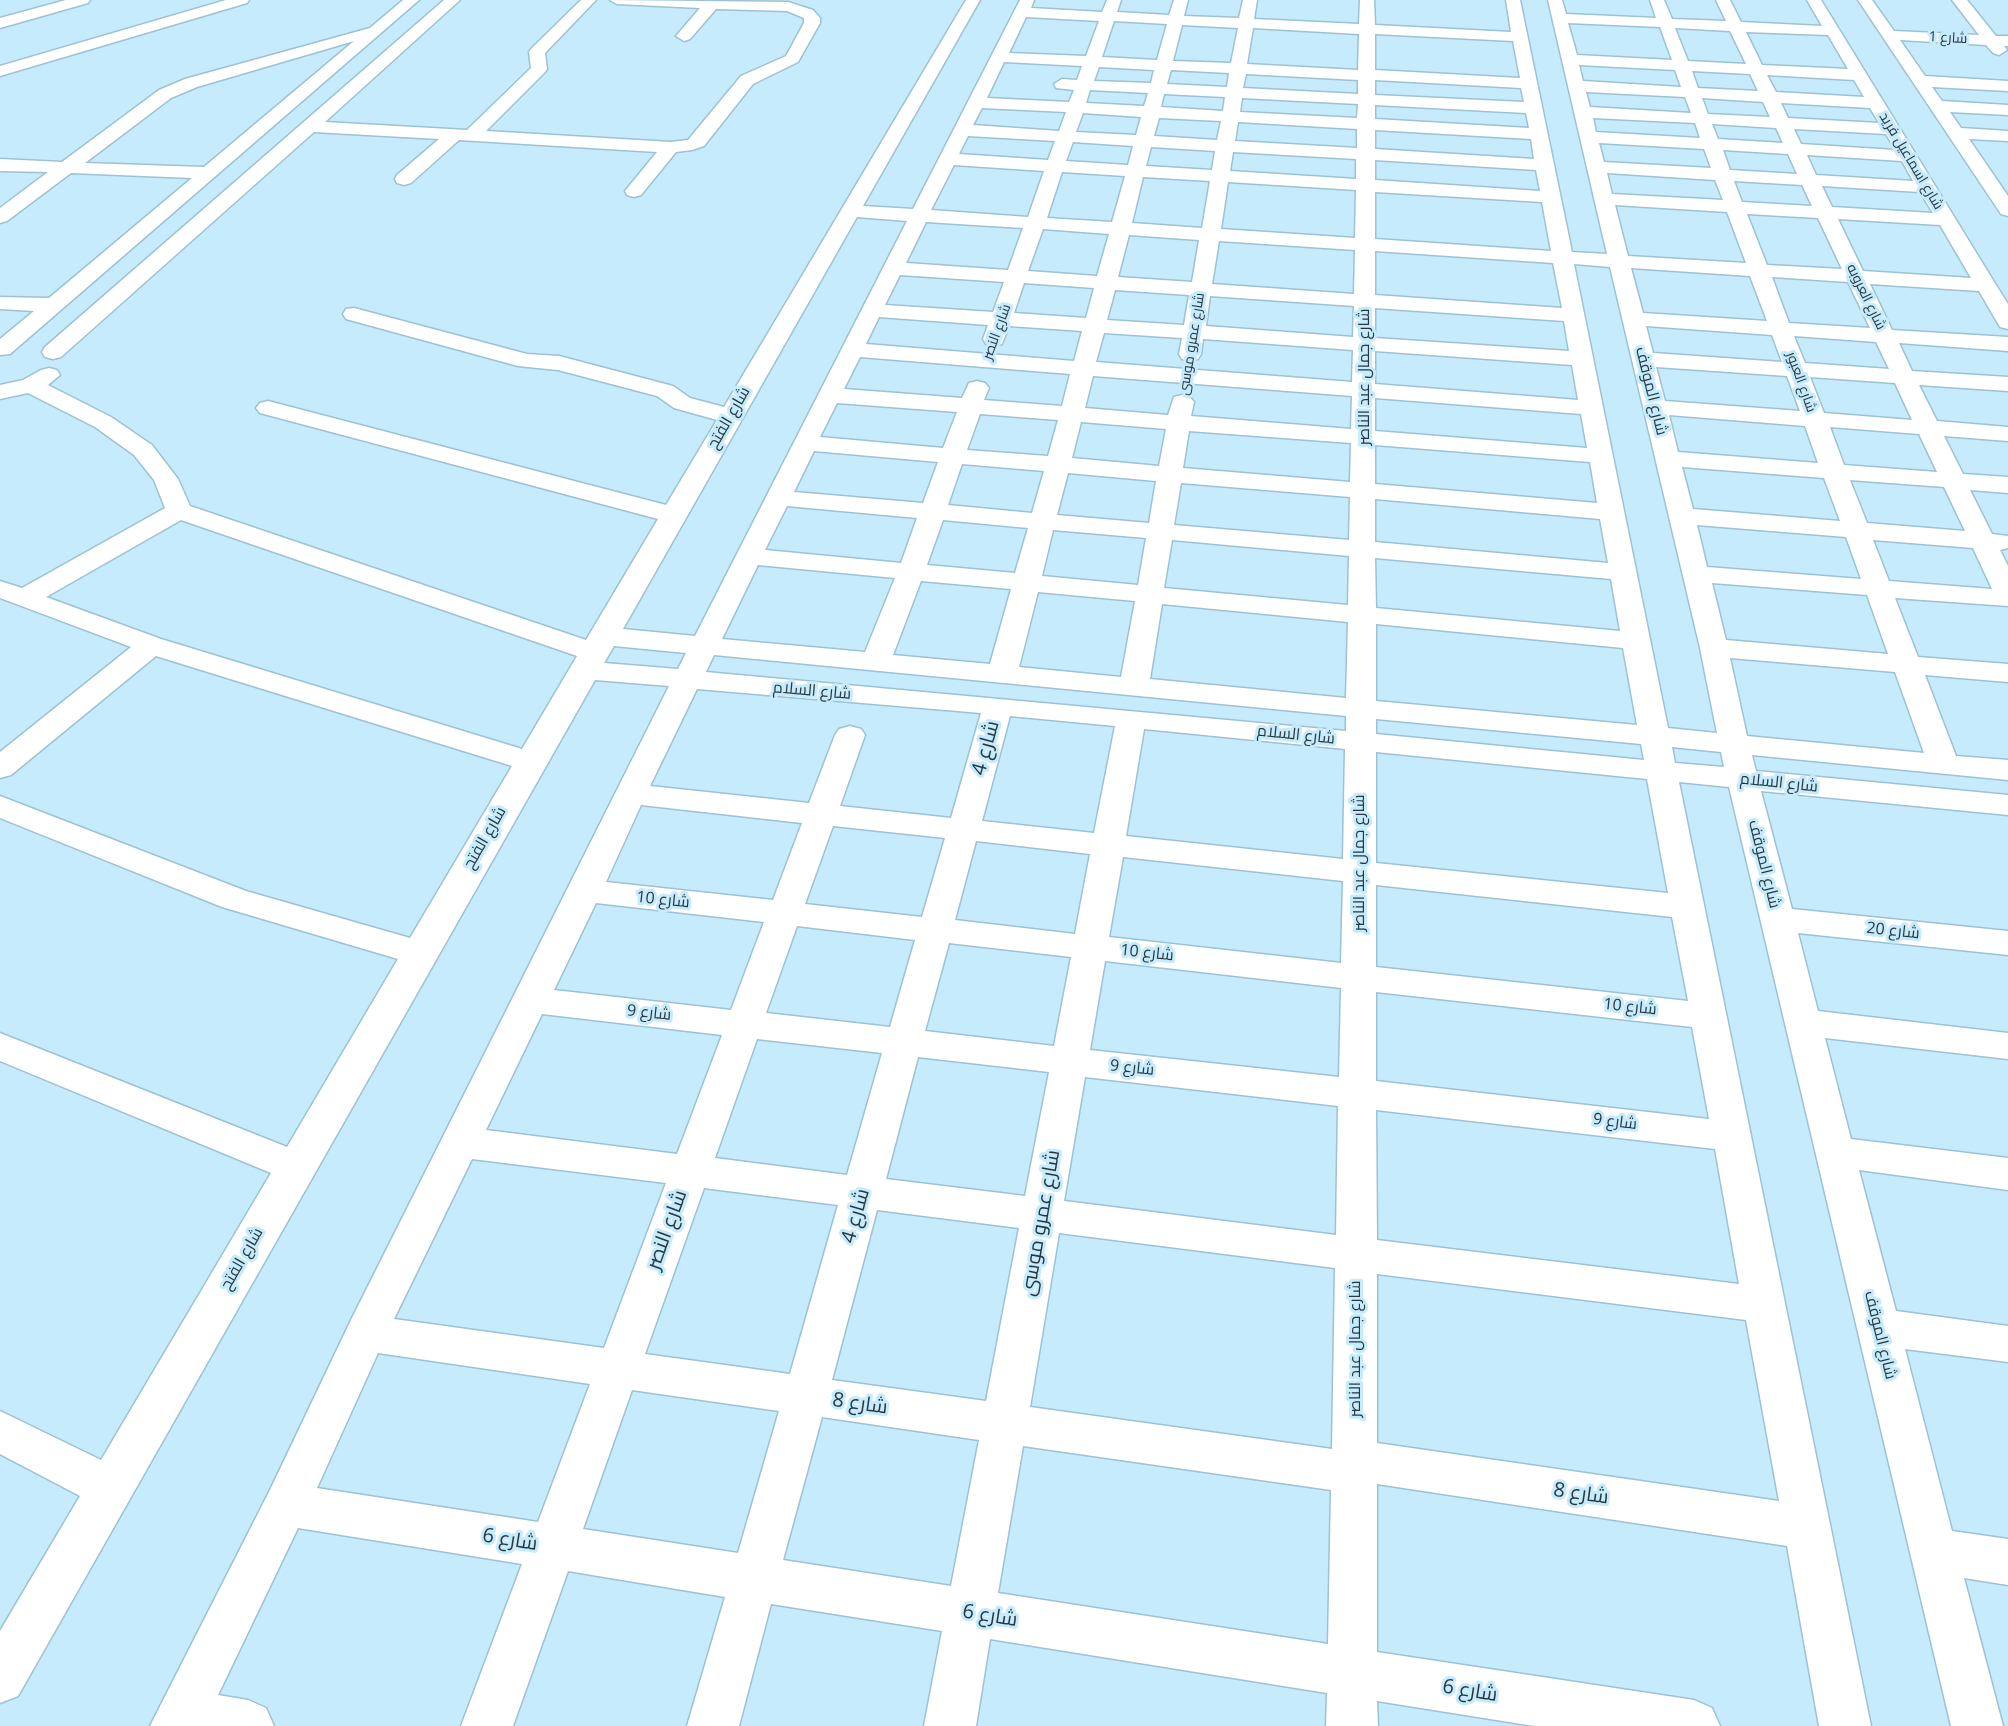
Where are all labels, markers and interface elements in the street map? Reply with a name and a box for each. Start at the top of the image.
street label: شارع 1 [1928,29,1968,47]
street label: شارع اسماعيل فريد [1875,109,1947,213]
street label: شارع العروبه [1843,261,1889,333]
street label: شارع عمرو موسى [1176,292,1208,396]
street label: شارع النصر [979,302,1015,362]
street label: شارع جمال عبد الناصر [1354,309,1374,445]
street label: شارع الموقف [1631,345,1671,437]
street label: شارع العبور [1782,349,1820,415]
street label: شارع الفتح [703,383,755,453]
street label: شارع السلام [772,678,852,704]
street label: شارع 4 [967,718,1005,778]
street label: شارع السلام [1256,721,1336,749]
street label: شارع السلام [1739,769,1819,797]
street label: شارع جمال عبد الناصر [1349,795,1369,931]
street label: شارع الفتح [459,803,511,873]
street label: شارع الموقف [1744,818,1784,910]
street label: شارع 10 [635,888,691,912]
street label: شارع 20 [1865,919,1921,943]
street label: شارع 10 [1119,941,1175,965]
street label: شارع 10 [1602,995,1658,1019]
street label: شارع 9 [626,1001,672,1025]
street label: شارع 9 [1109,1056,1155,1080]
street label: شارع 9 [1592,1110,1638,1134]
street label: شارع عمرو موسى [1016,1148,1066,1298]
street label: شارع 4 [837,1186,875,1246]
street label: شارع النصر [642,1187,692,1273]
street label: شارع الفتح [216,1224,268,1294]
street label: شارع جمال عبد الناصر [1345,1281,1365,1417]
street label: شارع الموقف [1860,1289,1900,1381]
street label: شارع 8 [831,1388,889,1420]
street label: شارع 8 [1552,1478,1610,1510]
street label: شارع 6 [481,1524,539,1556]
street label: شارع 6 [961,1600,1019,1632]
street label: شارع 6 [1441,1675,1499,1707]

